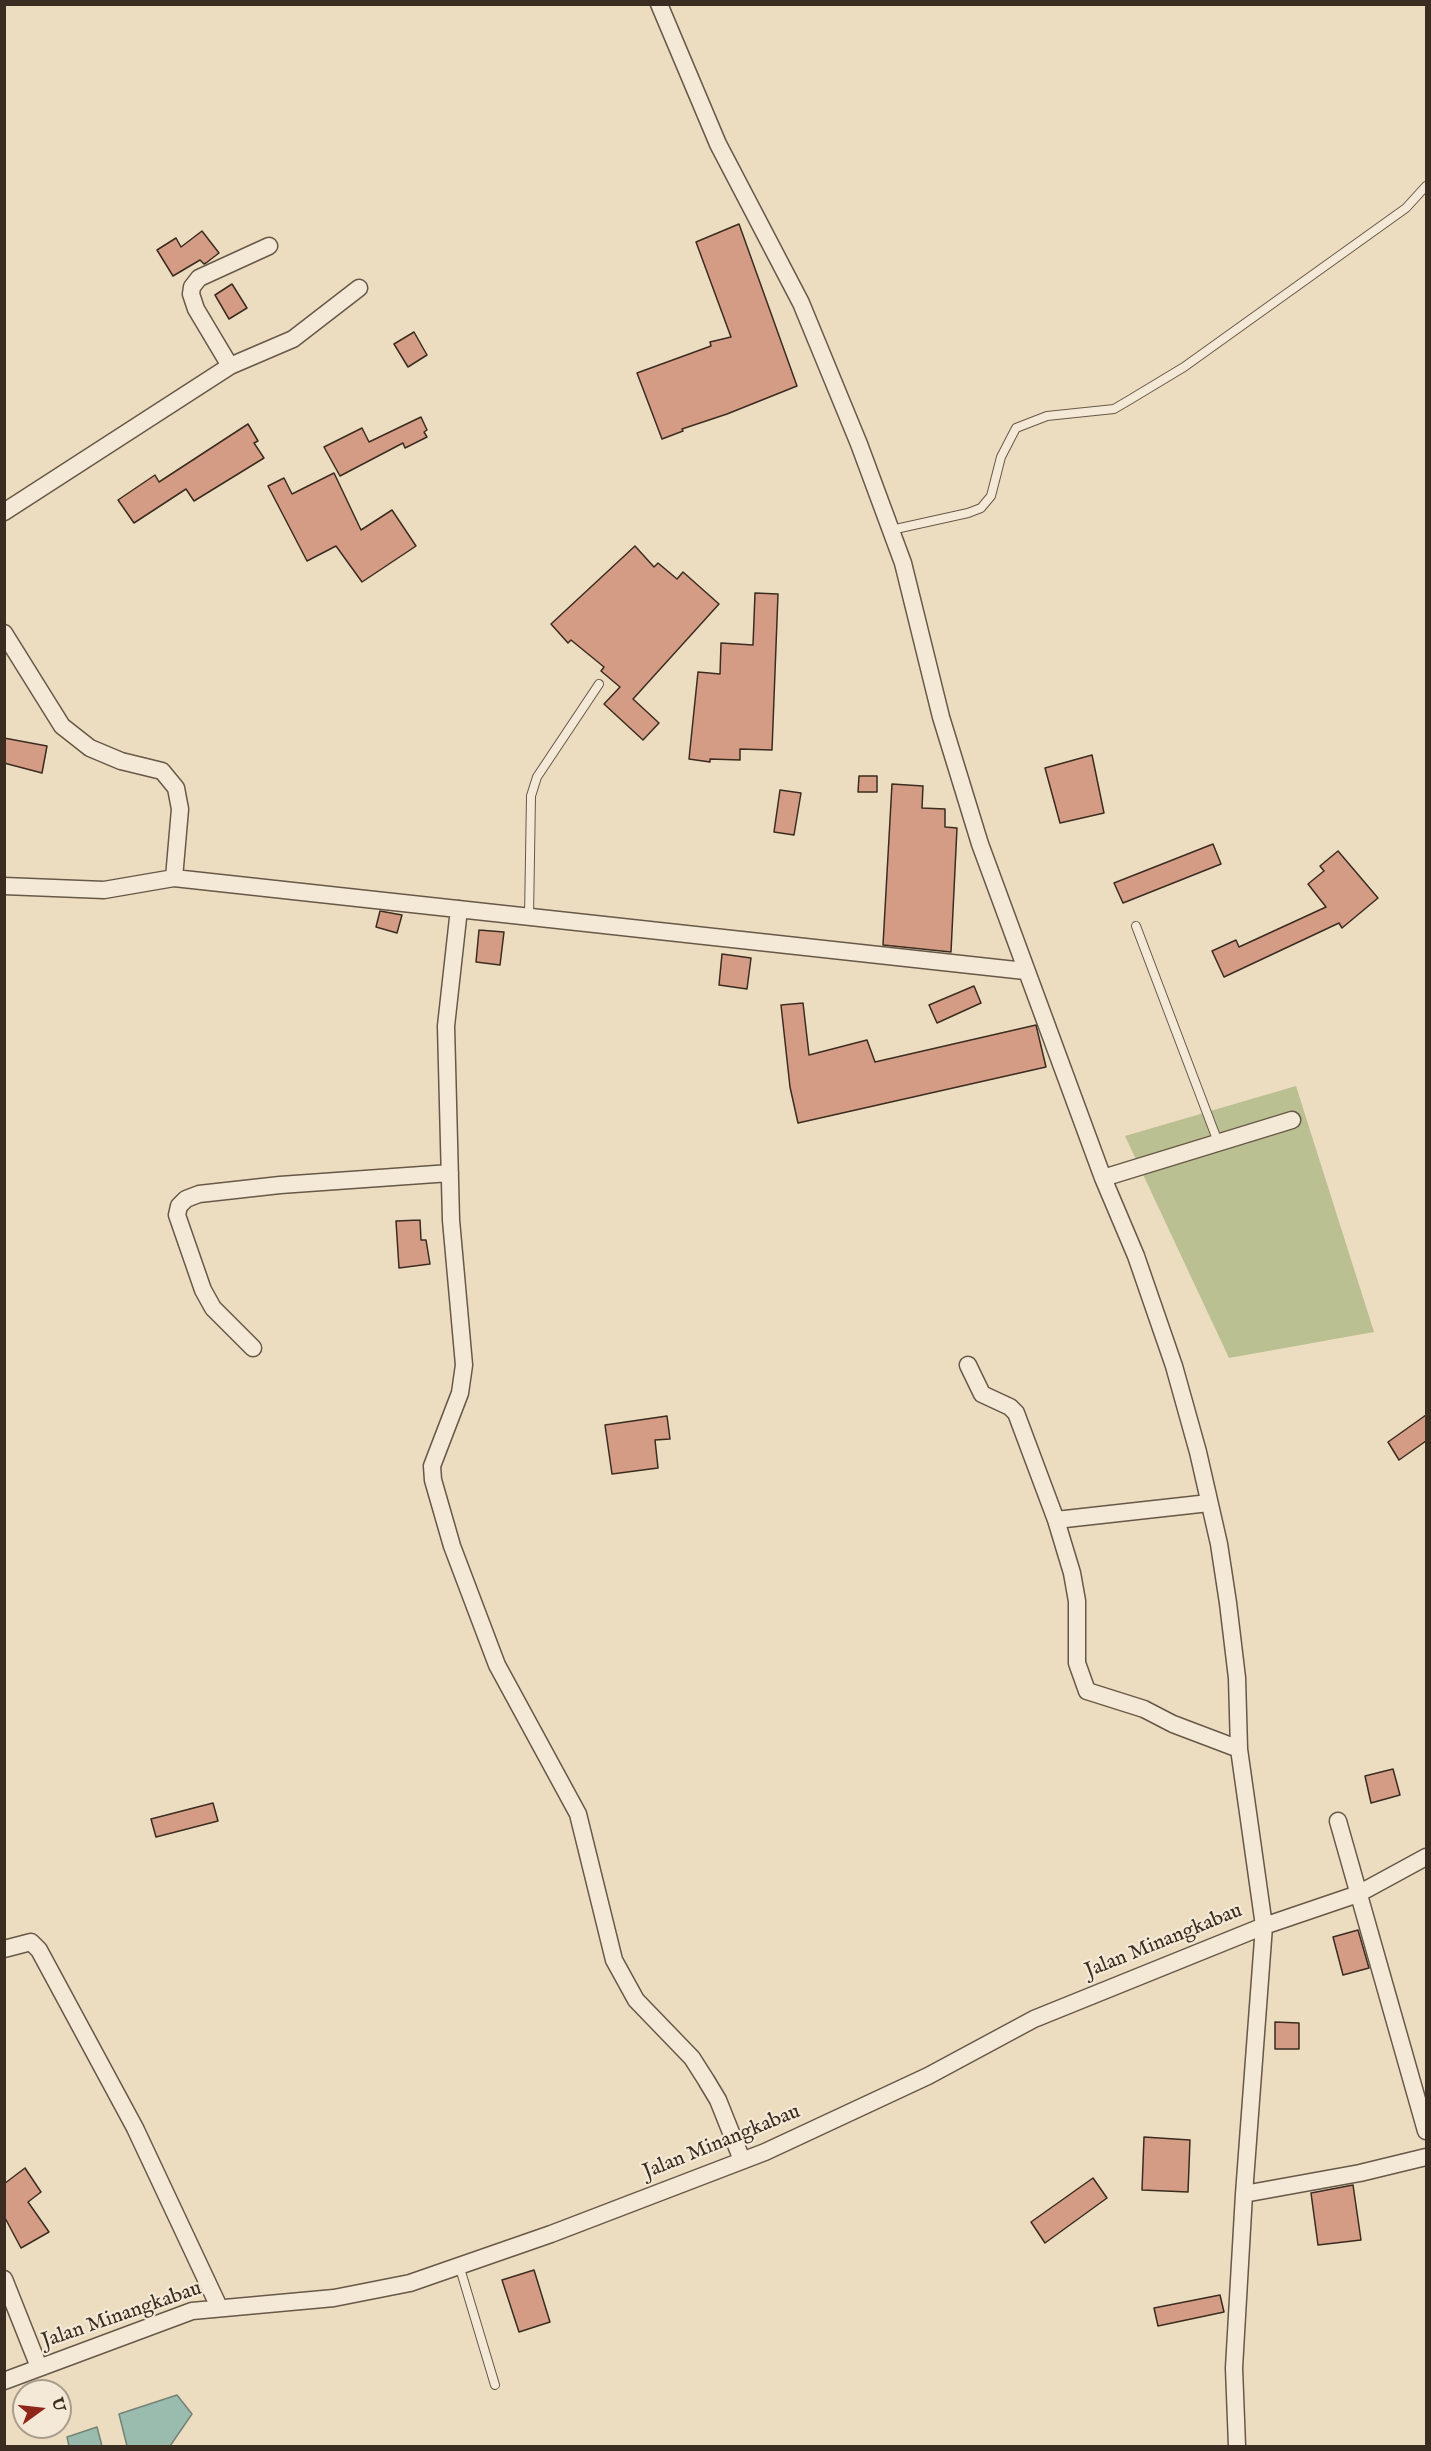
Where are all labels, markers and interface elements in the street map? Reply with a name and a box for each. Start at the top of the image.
street label: Jalan Minangkabau [1082,1899,1246,1985]
street label: Jalan Minangkabau [640,2100,804,2186]
street label: Jalan Minangkabau [39,2277,205,2355]
north arrow [12,2379,72,2439]
text: U [46,2396,69,2414]

